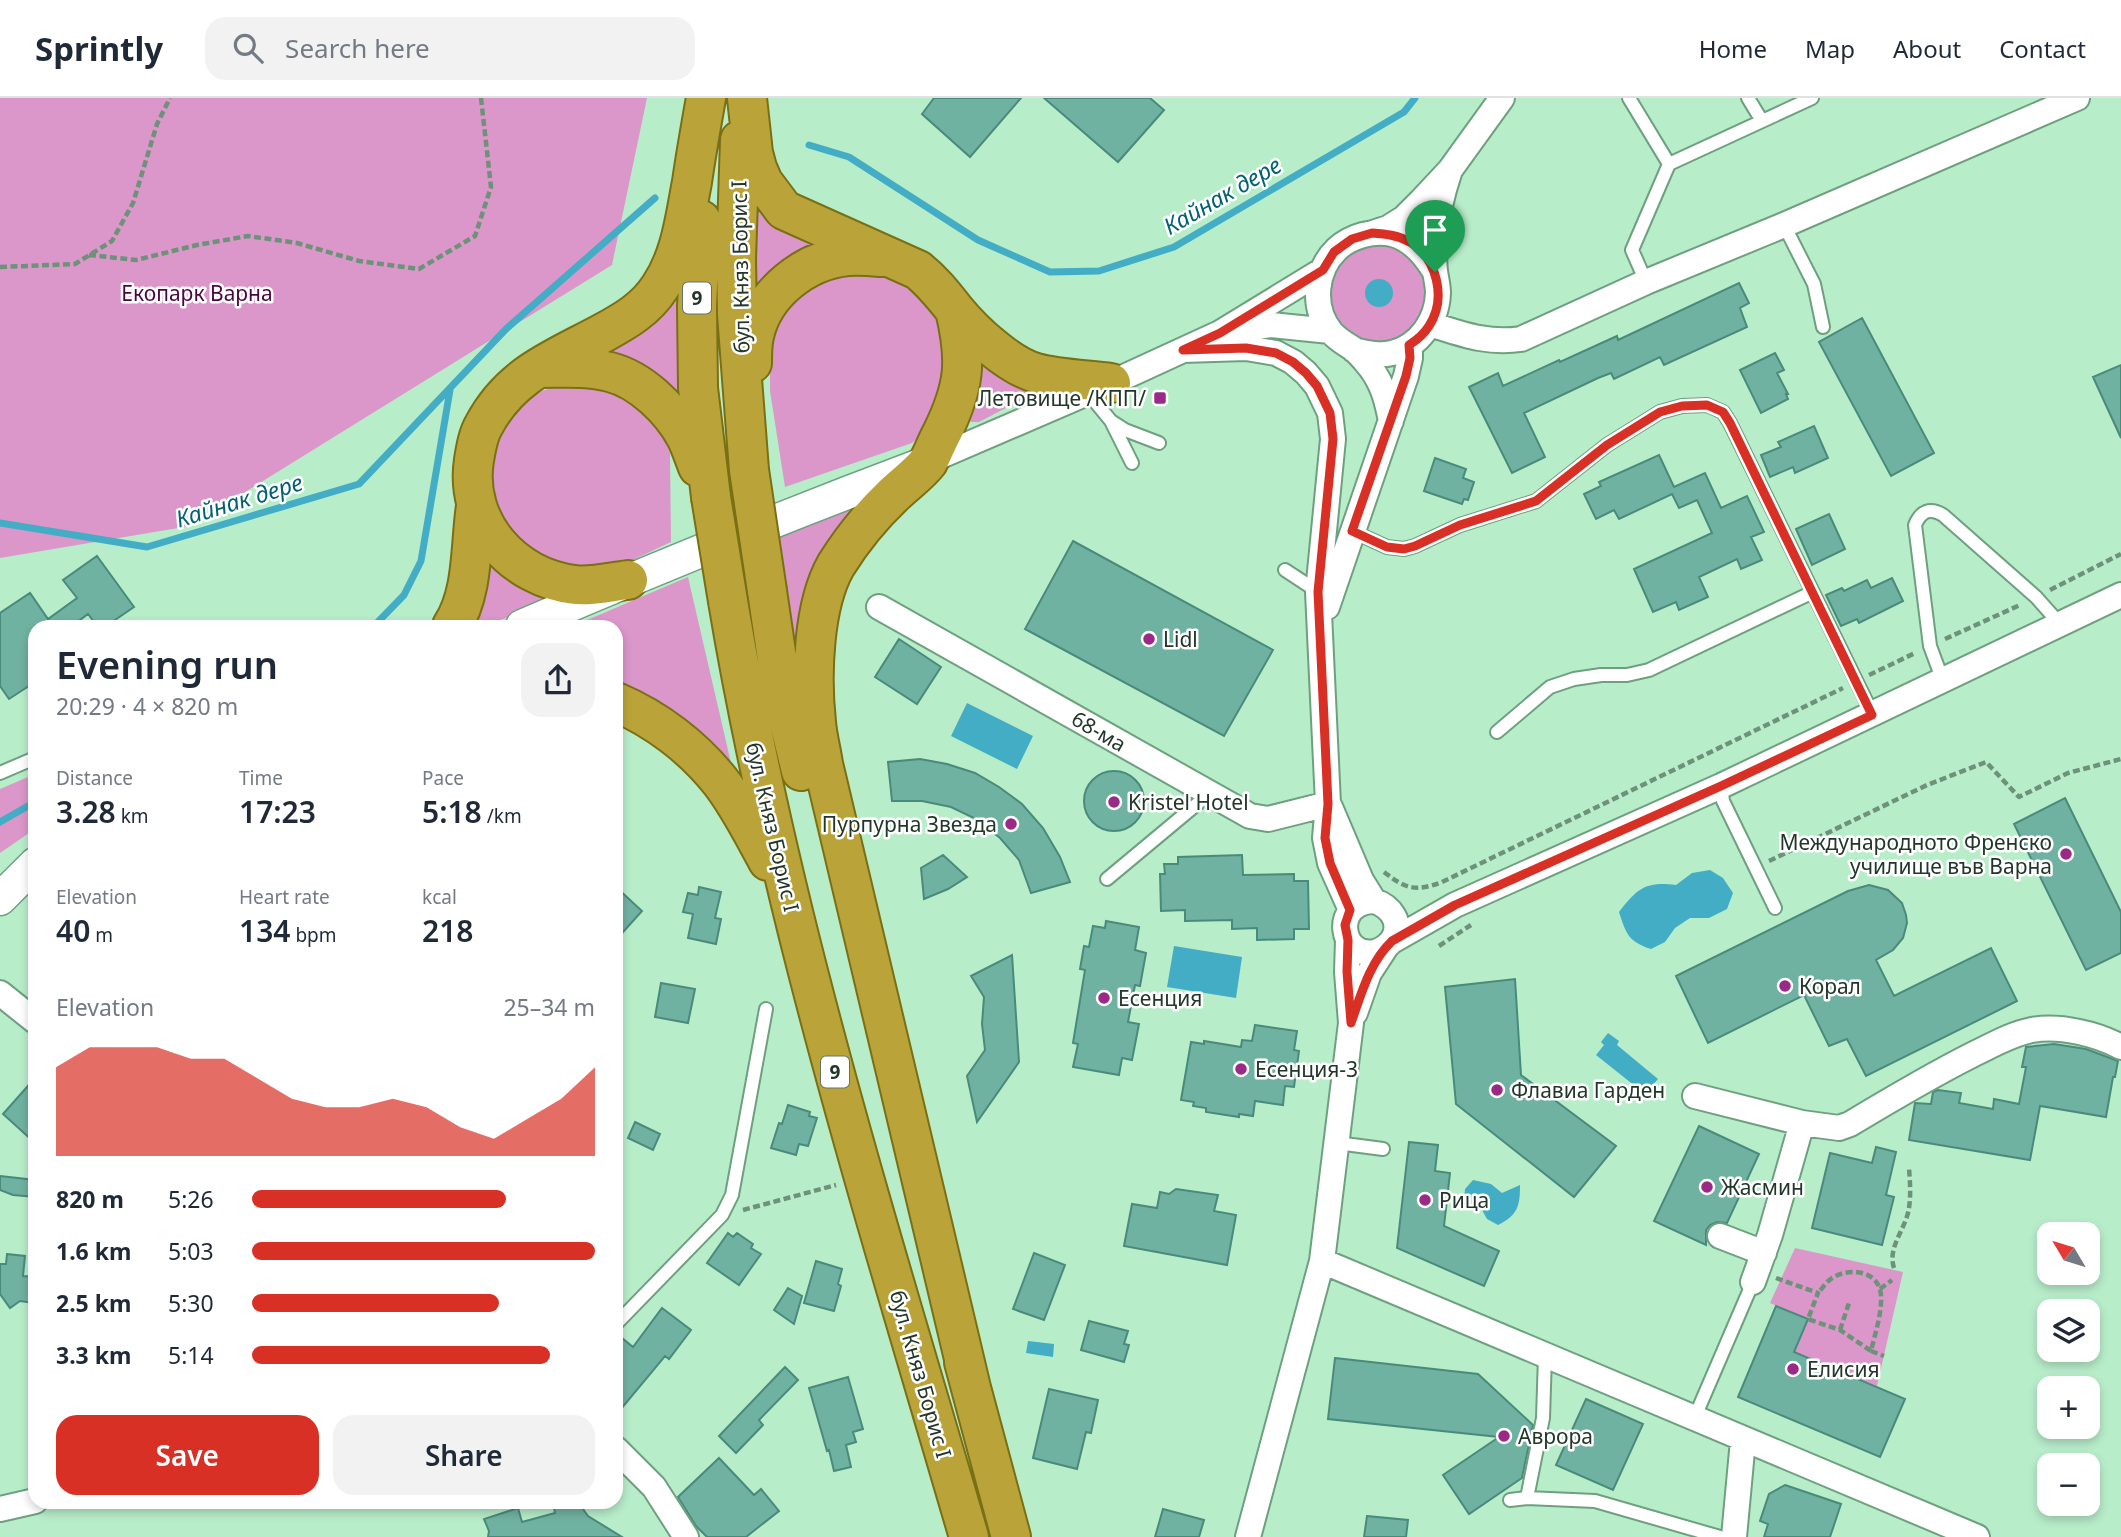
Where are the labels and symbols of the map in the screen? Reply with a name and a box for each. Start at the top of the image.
water label: Кайнак дере [1157,148,1287,242]
street label: бул. Княз Борис I [724,180,756,354]
pin [1405,200,1465,272]
park label: Екопарк Варна [121,279,273,307]
road number: 9 [683,282,711,314]
place label: Летовище /КПП/ [978,384,1146,412]
marker: Летовище /КПП/ [1152,390,1168,406]
water label: Кайнак дере [172,466,306,534]
place label: Lidl [1163,625,1198,653]
marker: Lidl [1141,631,1157,647]
street label: 68-ма [1067,704,1131,758]
street label: бул. Княз Борис I [740,740,806,914]
place label: Kristel Hotel [1128,788,1249,816]
marker: Kristel Hotel [1106,794,1122,810]
place label: Пурпурна Звезда [822,810,997,838]
marker: Пурпурна Звезда [1003,816,1019,832]
place label: Международното Френско училище във Варна [1779,828,2052,880]
marker: Международното Френско училище във Варна [2058,846,2074,862]
place label: Корал [1799,972,1861,1000]
marker: Корал [1777,978,1793,994]
place label: Есенция [1118,984,1202,1012]
marker: Есенция [1096,990,1112,1006]
place label: Есенция-3 [1255,1055,1358,1083]
road number: 9 [821,1056,849,1088]
marker: Есенция-3 [1233,1061,1249,1077]
place label: Флавиа Гарден [1511,1076,1665,1104]
marker: Флавиа Гарден [1489,1082,1505,1098]
place label: Жасмин [1721,1173,1804,1201]
marker: Жасмин [1699,1179,1715,1195]
place label: Рица [1439,1186,1489,1214]
marker: Рица [1417,1192,1433,1208]
north arrow [2037,1222,2100,1284]
street label: бул. Княз Борис I [884,1287,958,1461]
place label: Елисия [1807,1355,1880,1383]
marker: Елисия [1785,1361,1801,1377]
place label: Аврора [1518,1422,1593,1450]
marker: Аврора [1496,1428,1512,1444]

